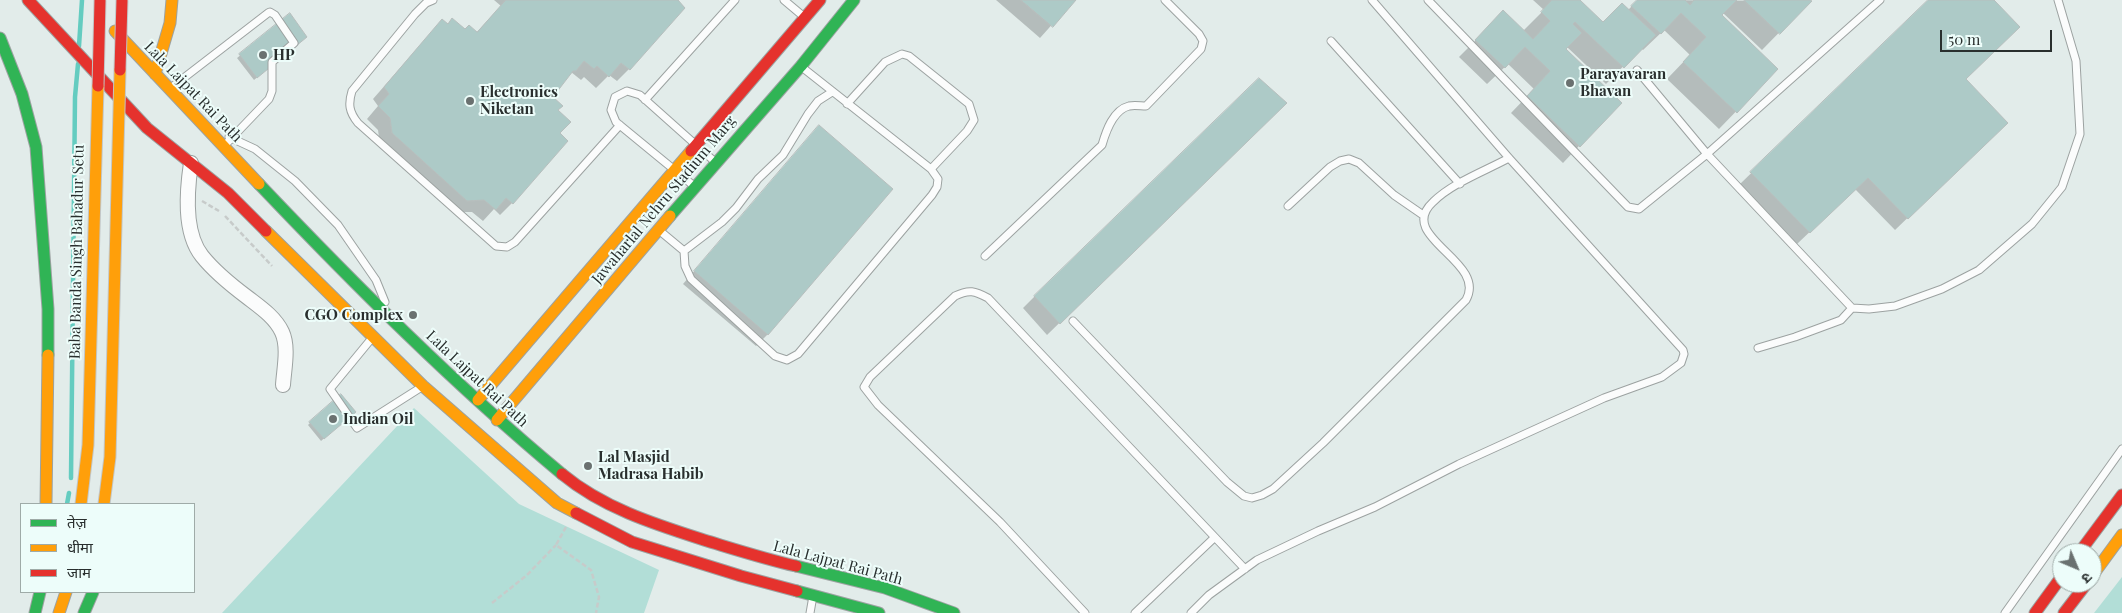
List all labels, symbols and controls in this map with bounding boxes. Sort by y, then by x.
scale bar [1942,20,2054,52]
text: 50 m [1948,29,1980,49]
street label: Lala Lajpat Rai Path [140,38,246,146]
place label: HP [273,46,295,64]
marker: HP [257,49,269,61]
place label: Parayavaran Bhavan [1580,65,1666,100]
marker: Parayavaran Bhavan [1564,77,1576,89]
place label: Electronics Niketan [480,83,558,118]
marker: Electronics Niketan [464,95,476,107]
street label: Jawaharlal Nehru Stadium Marg [588,112,740,288]
street label: Baba Banda Singh Bahadur Setu [66,145,88,359]
place label: CGO Complex [304,306,403,324]
marker: CGO Complex [407,309,419,321]
street label: Lala Lajpat Rai Path [422,327,532,431]
place label: Indian Oil [343,410,413,428]
marker: Indian Oil [327,413,339,425]
place label: Lal Masjid Madrasa Habib [598,448,704,483]
marker: Lal Masjid Madrasa Habib [582,460,594,472]
legend [20,503,195,593]
text: तेज़ [67,512,87,532]
text: धीमा [67,537,93,557]
street label: Lala Lajpat Rai Path [771,537,905,589]
north arrow [2052,543,2102,593]
text: जाम [67,562,91,582]
text: उ [2078,569,2097,588]

